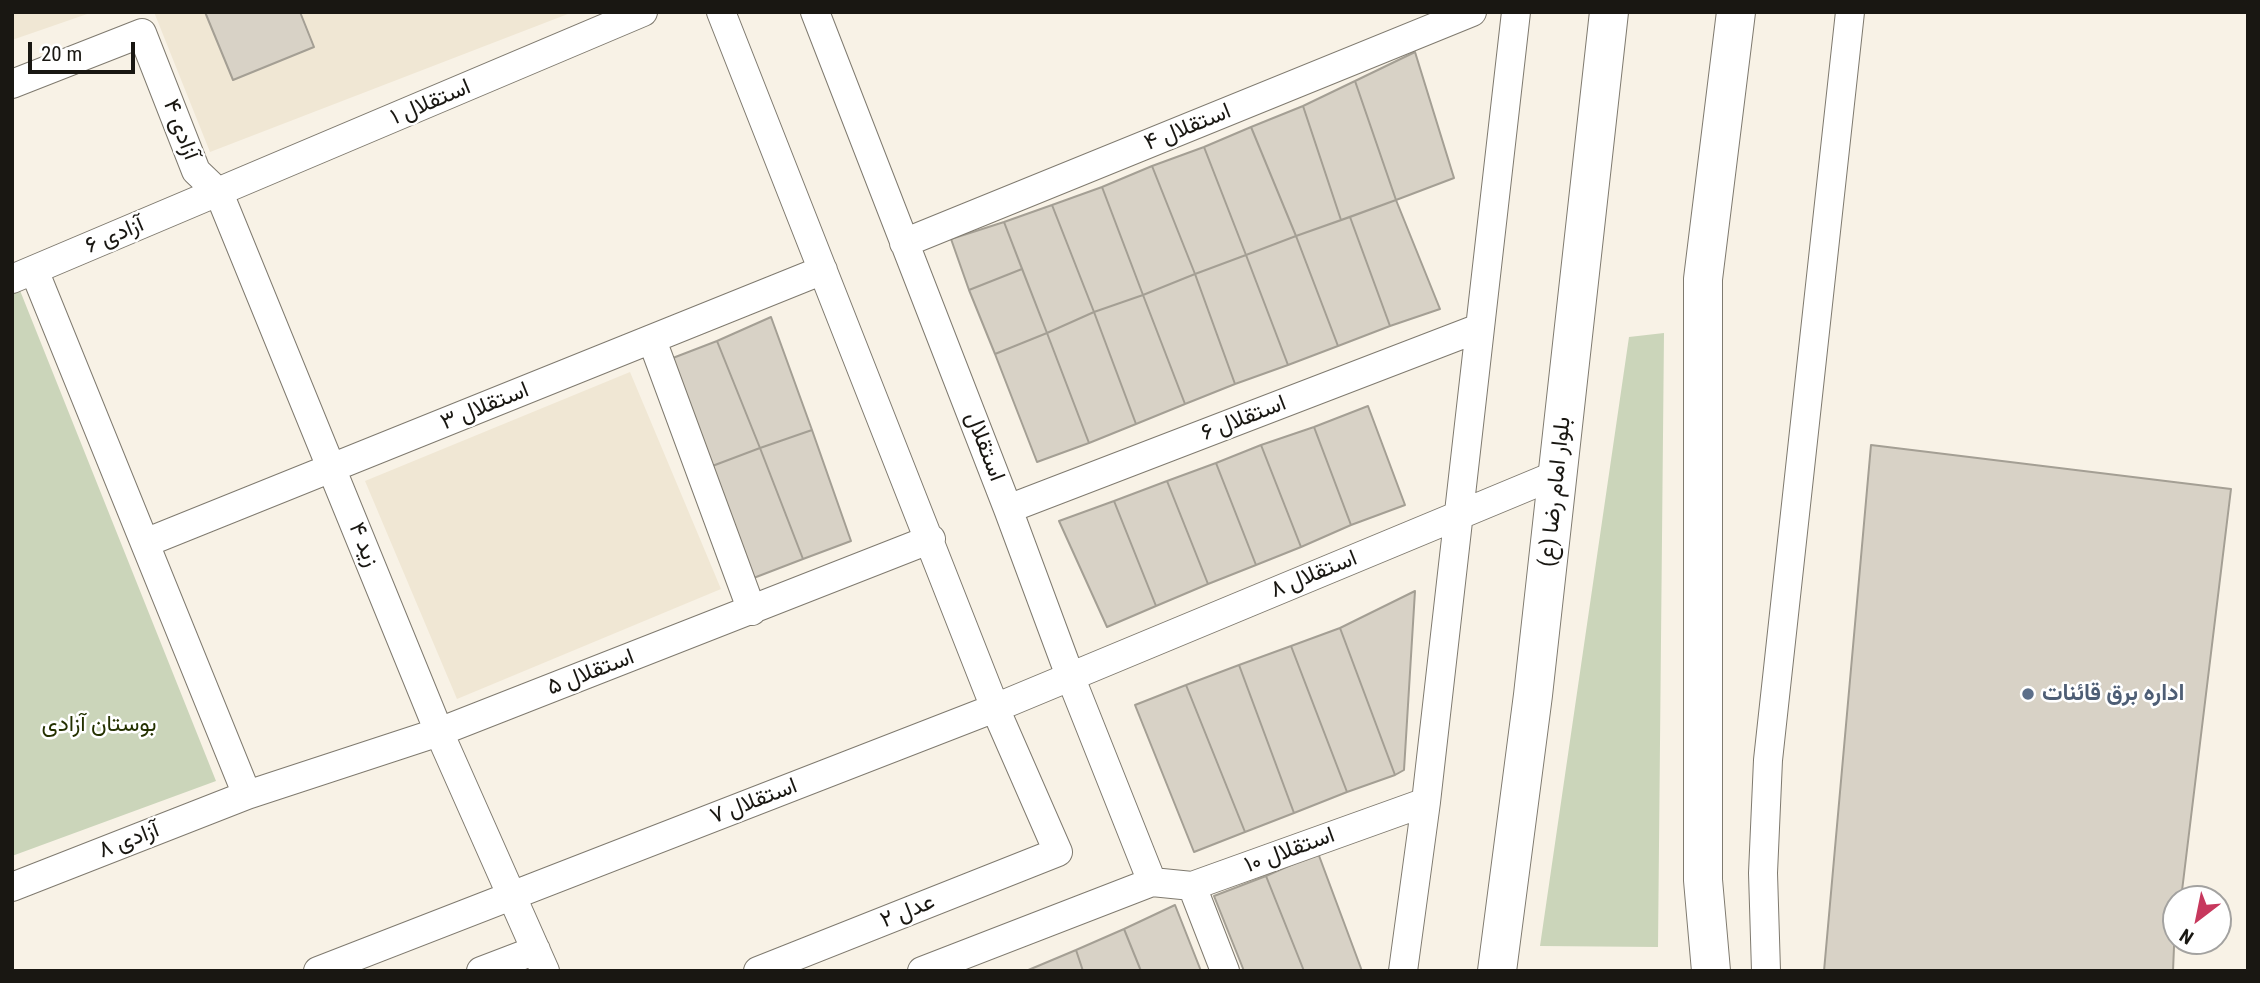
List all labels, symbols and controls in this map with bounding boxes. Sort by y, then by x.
scale bar [32,28,138,72]
text: 20 m [41,42,82,66]
street label: استقلال ۱ [387,74,475,132]
street label: آزادی ۴ [156,96,204,164]
street label: استقلال ۴ [1141,98,1235,158]
street label: آزادی ۶ [82,211,148,261]
street label: استقلال ۳ [437,377,533,437]
street label: استقلال ۶ [1198,390,1290,448]
street label: استقلال [958,408,1010,486]
street label: بلوار امام رضا (ع) [1534,416,1578,568]
street label: زید ۴ [342,519,384,571]
street label: استقلال ۸ [1267,545,1361,605]
street label: استقلال ۵ [544,644,638,702]
place label: اداره برق قائنات [2042,680,2185,708]
marker: اداره برق قائنات [2020,686,2036,702]
park label: بوستان آزادی [41,711,157,739]
street label: استقلال ۷ [707,773,801,831]
street label: آزادی ۸ [95,817,163,865]
street label: استقلال ۱۰ [1241,822,1339,880]
north arrow [2162,885,2232,955]
street label: عدل ۲ [877,889,939,935]
text: N [2176,924,2198,949]

